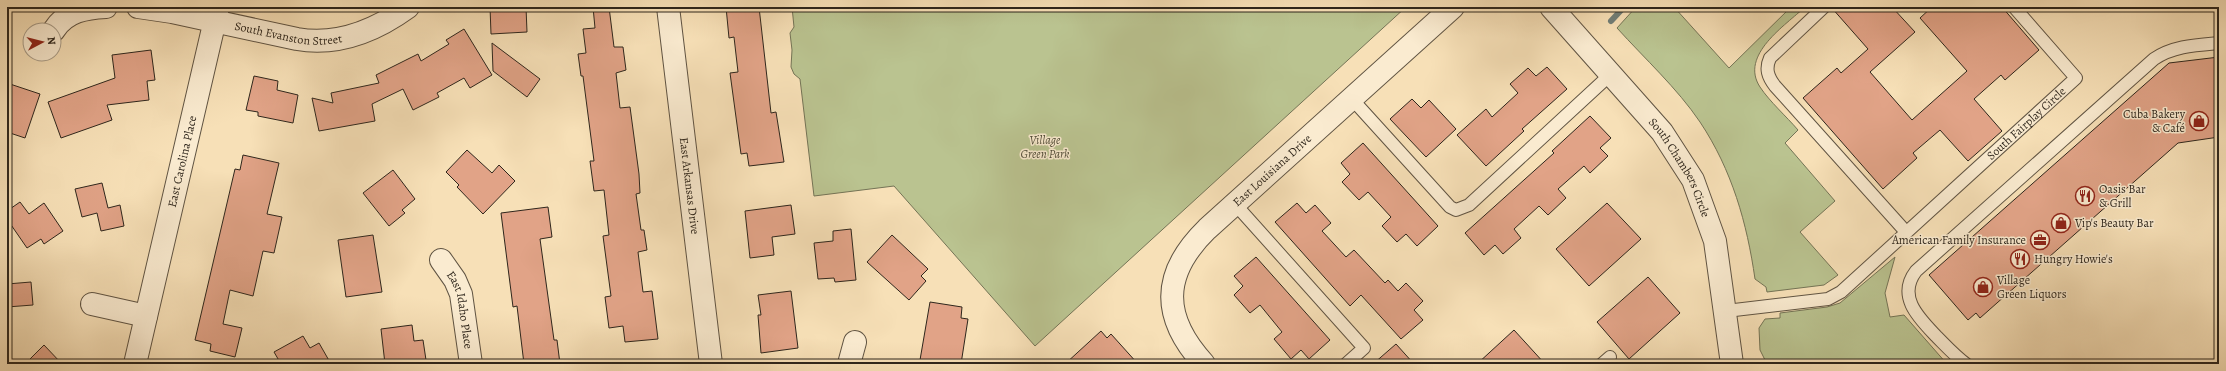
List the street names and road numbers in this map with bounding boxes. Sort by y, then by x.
street label: South Evanston Street [233,18,343,49]
street label: South Fairplay Circle [1983,83,2069,163]
street label: East Carolina Place [164,114,200,209]
street label: South Chambers Circle [1645,114,1714,219]
street label: East Louisiana Drive [1229,131,1315,210]
street label: East Arkansas Drive [676,136,703,235]
street label: East Idaho Place [443,268,477,350]

